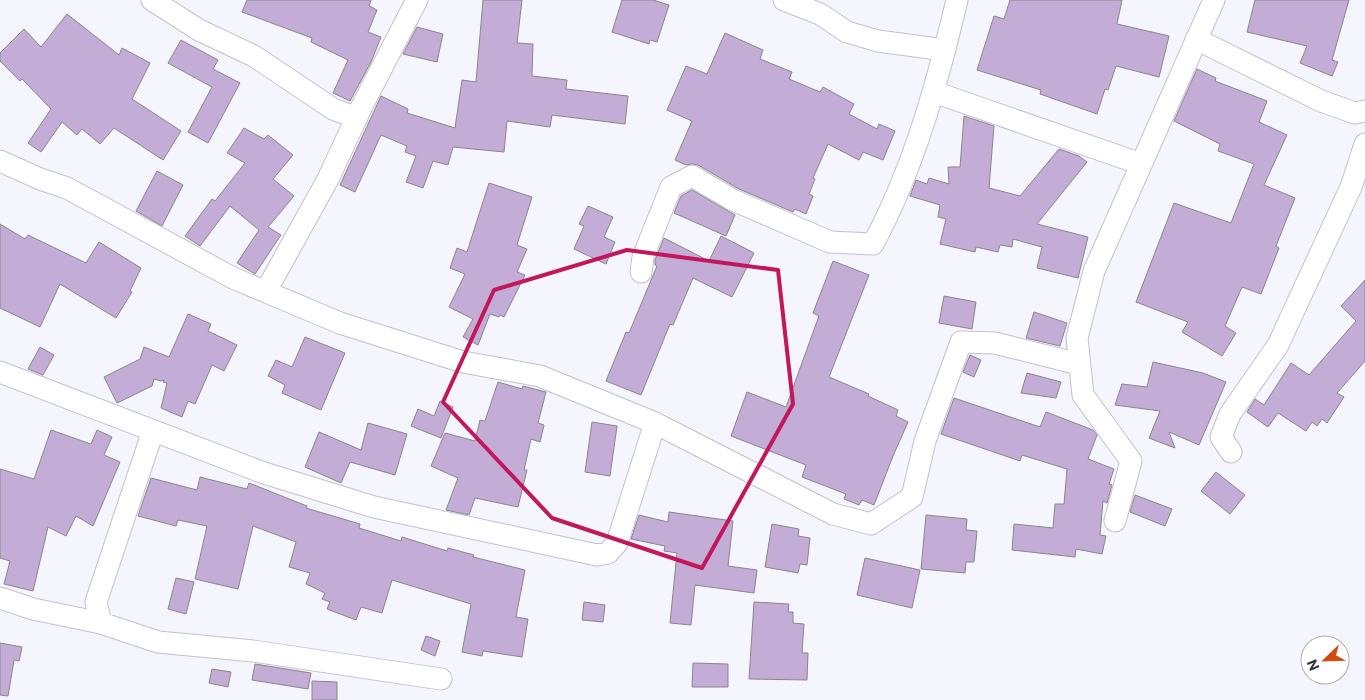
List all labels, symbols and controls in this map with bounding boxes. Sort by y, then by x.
north arrow [1300,635,1350,685]
text: N [1303,657,1322,673]

